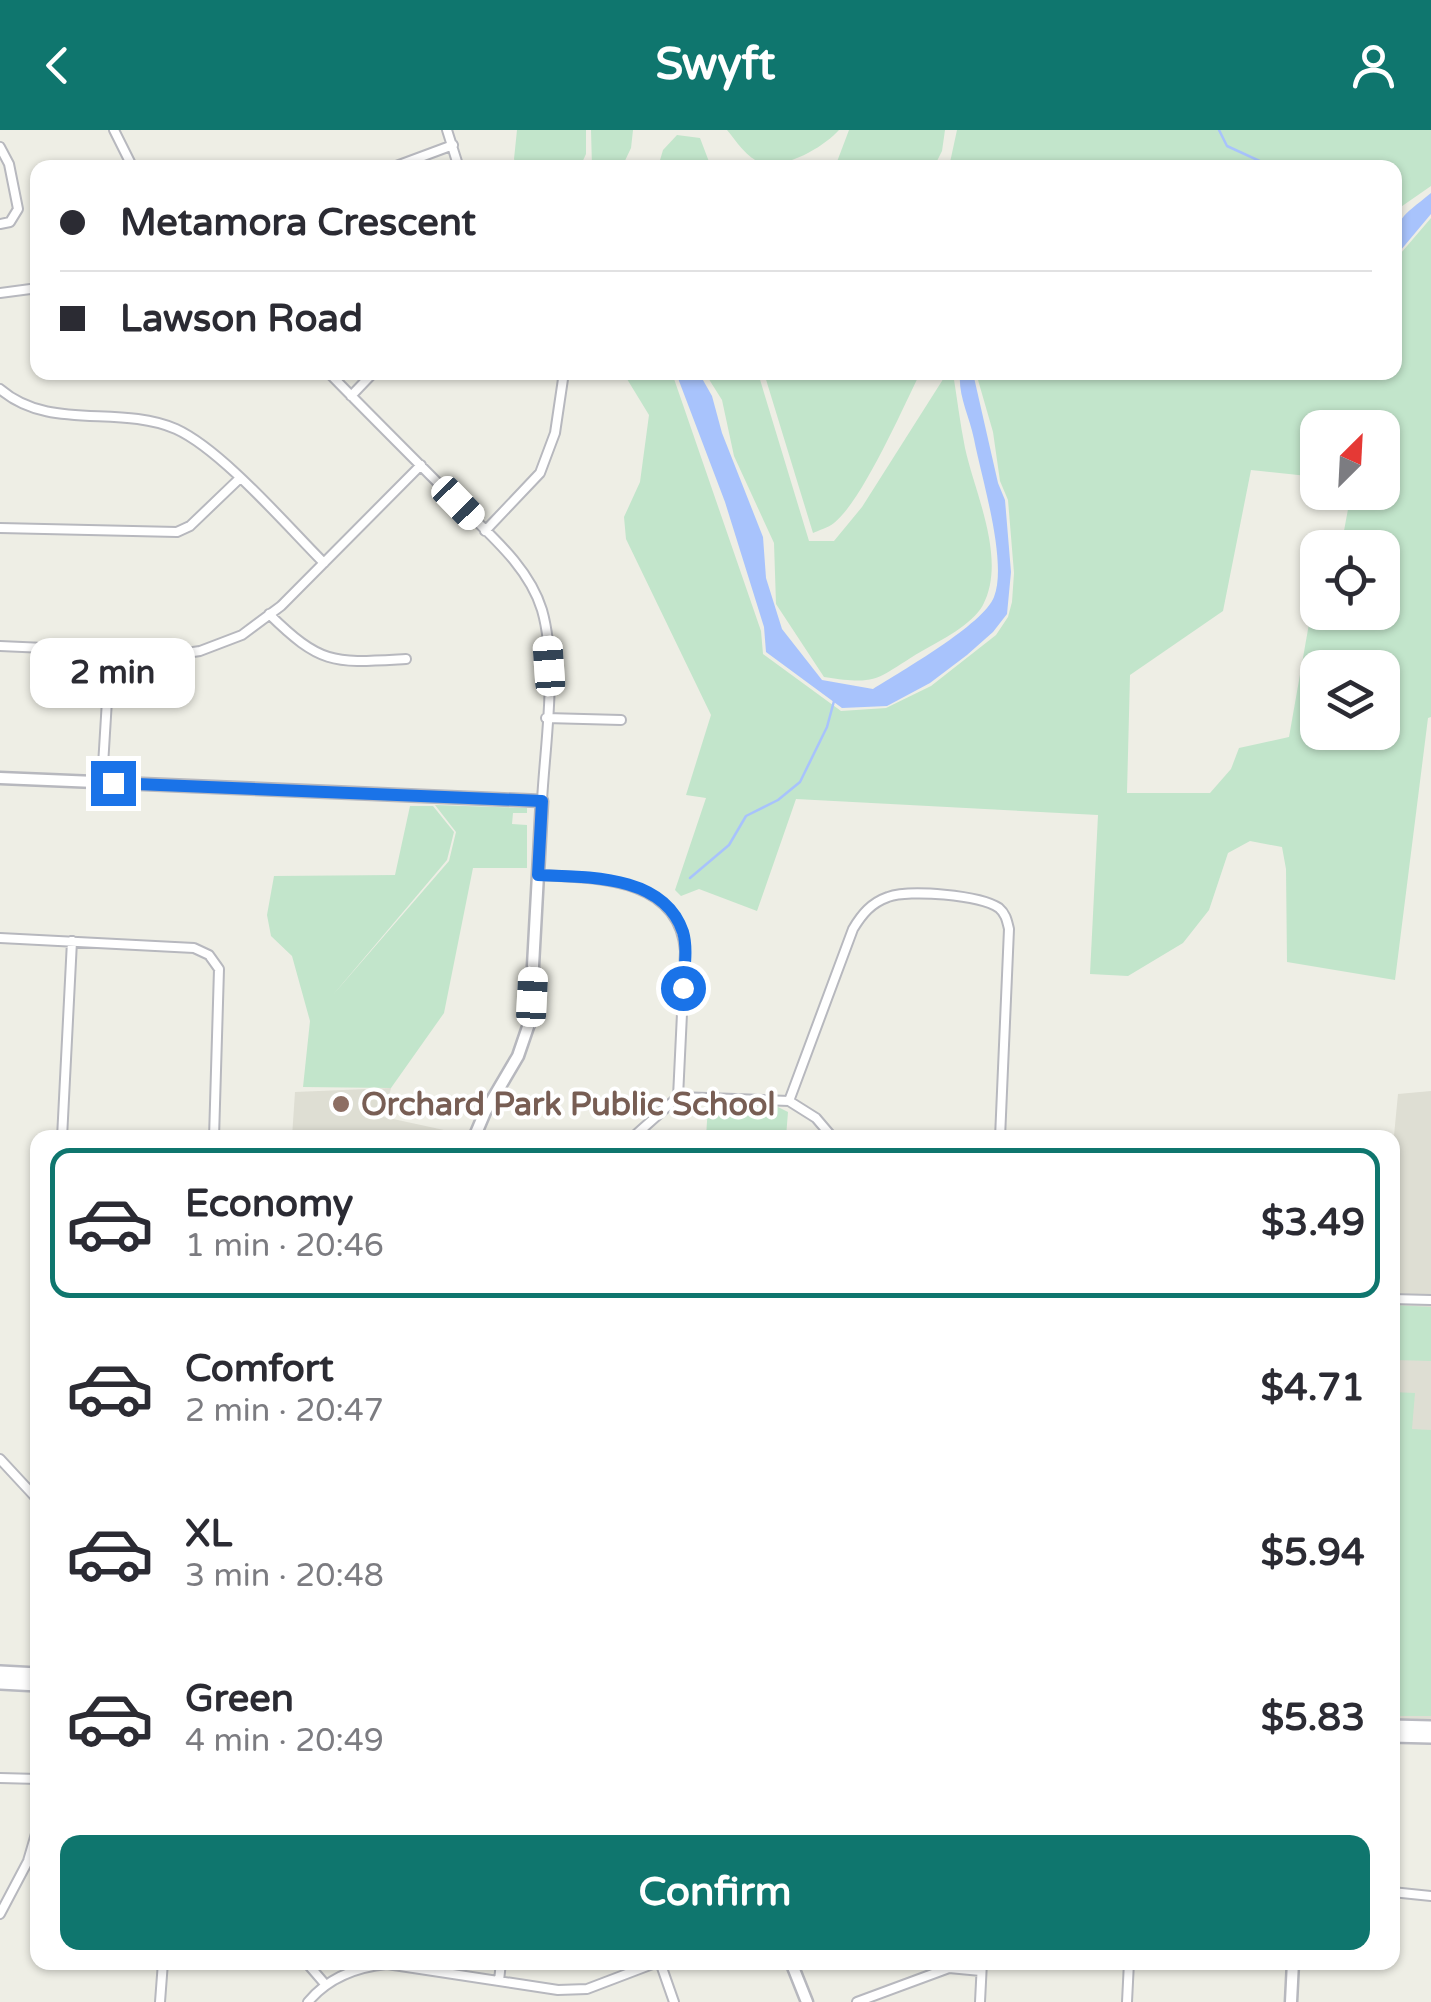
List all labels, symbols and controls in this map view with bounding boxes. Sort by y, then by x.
icon: back [30,38,85,93]
text: Swyft [655,38,776,92]
icon: person [1346,38,1401,93]
text: Metamora Crescent [120,200,476,246]
text: Lawson Road [120,296,363,342]
north arrow [1300,410,1400,510]
map controls [1300,410,1400,750]
car [426,471,490,535]
button: locate [1300,530,1400,630]
car [532,635,566,697]
callout: 2 min [31,638,196,708]
button: layers [1300,650,1400,750]
text: 2 min [70,654,155,692]
route end [91,761,136,806]
car [515,966,549,1028]
route start [661,966,706,1011]
place label: Orchard Park Public School [361,1086,775,1124]
marker: Orchard Park Public School [330,1093,352,1115]
icon: car [65,1178,155,1268]
text: Economy [185,1181,353,1227]
text: $3.49 [1261,1200,1365,1246]
text: 1 min · 20:46 [185,1227,384,1265]
icon: car [65,1343,155,1433]
text: Comfort [185,1346,334,1392]
text: $4.71 [1260,1365,1365,1411]
text: 2 min · 20:47 [185,1392,384,1430]
icon: car [65,1508,155,1598]
text: XL [185,1511,232,1557]
text: $5.94 [1260,1530,1365,1576]
text: 3 min · 20:48 [185,1557,384,1595]
icon: car [65,1673,155,1763]
text: Green [185,1676,294,1722]
text: $5.83 [1261,1695,1365,1741]
text: 4 min · 20:49 [185,1722,384,1760]
button: Confirm [60,1835,1370,1950]

